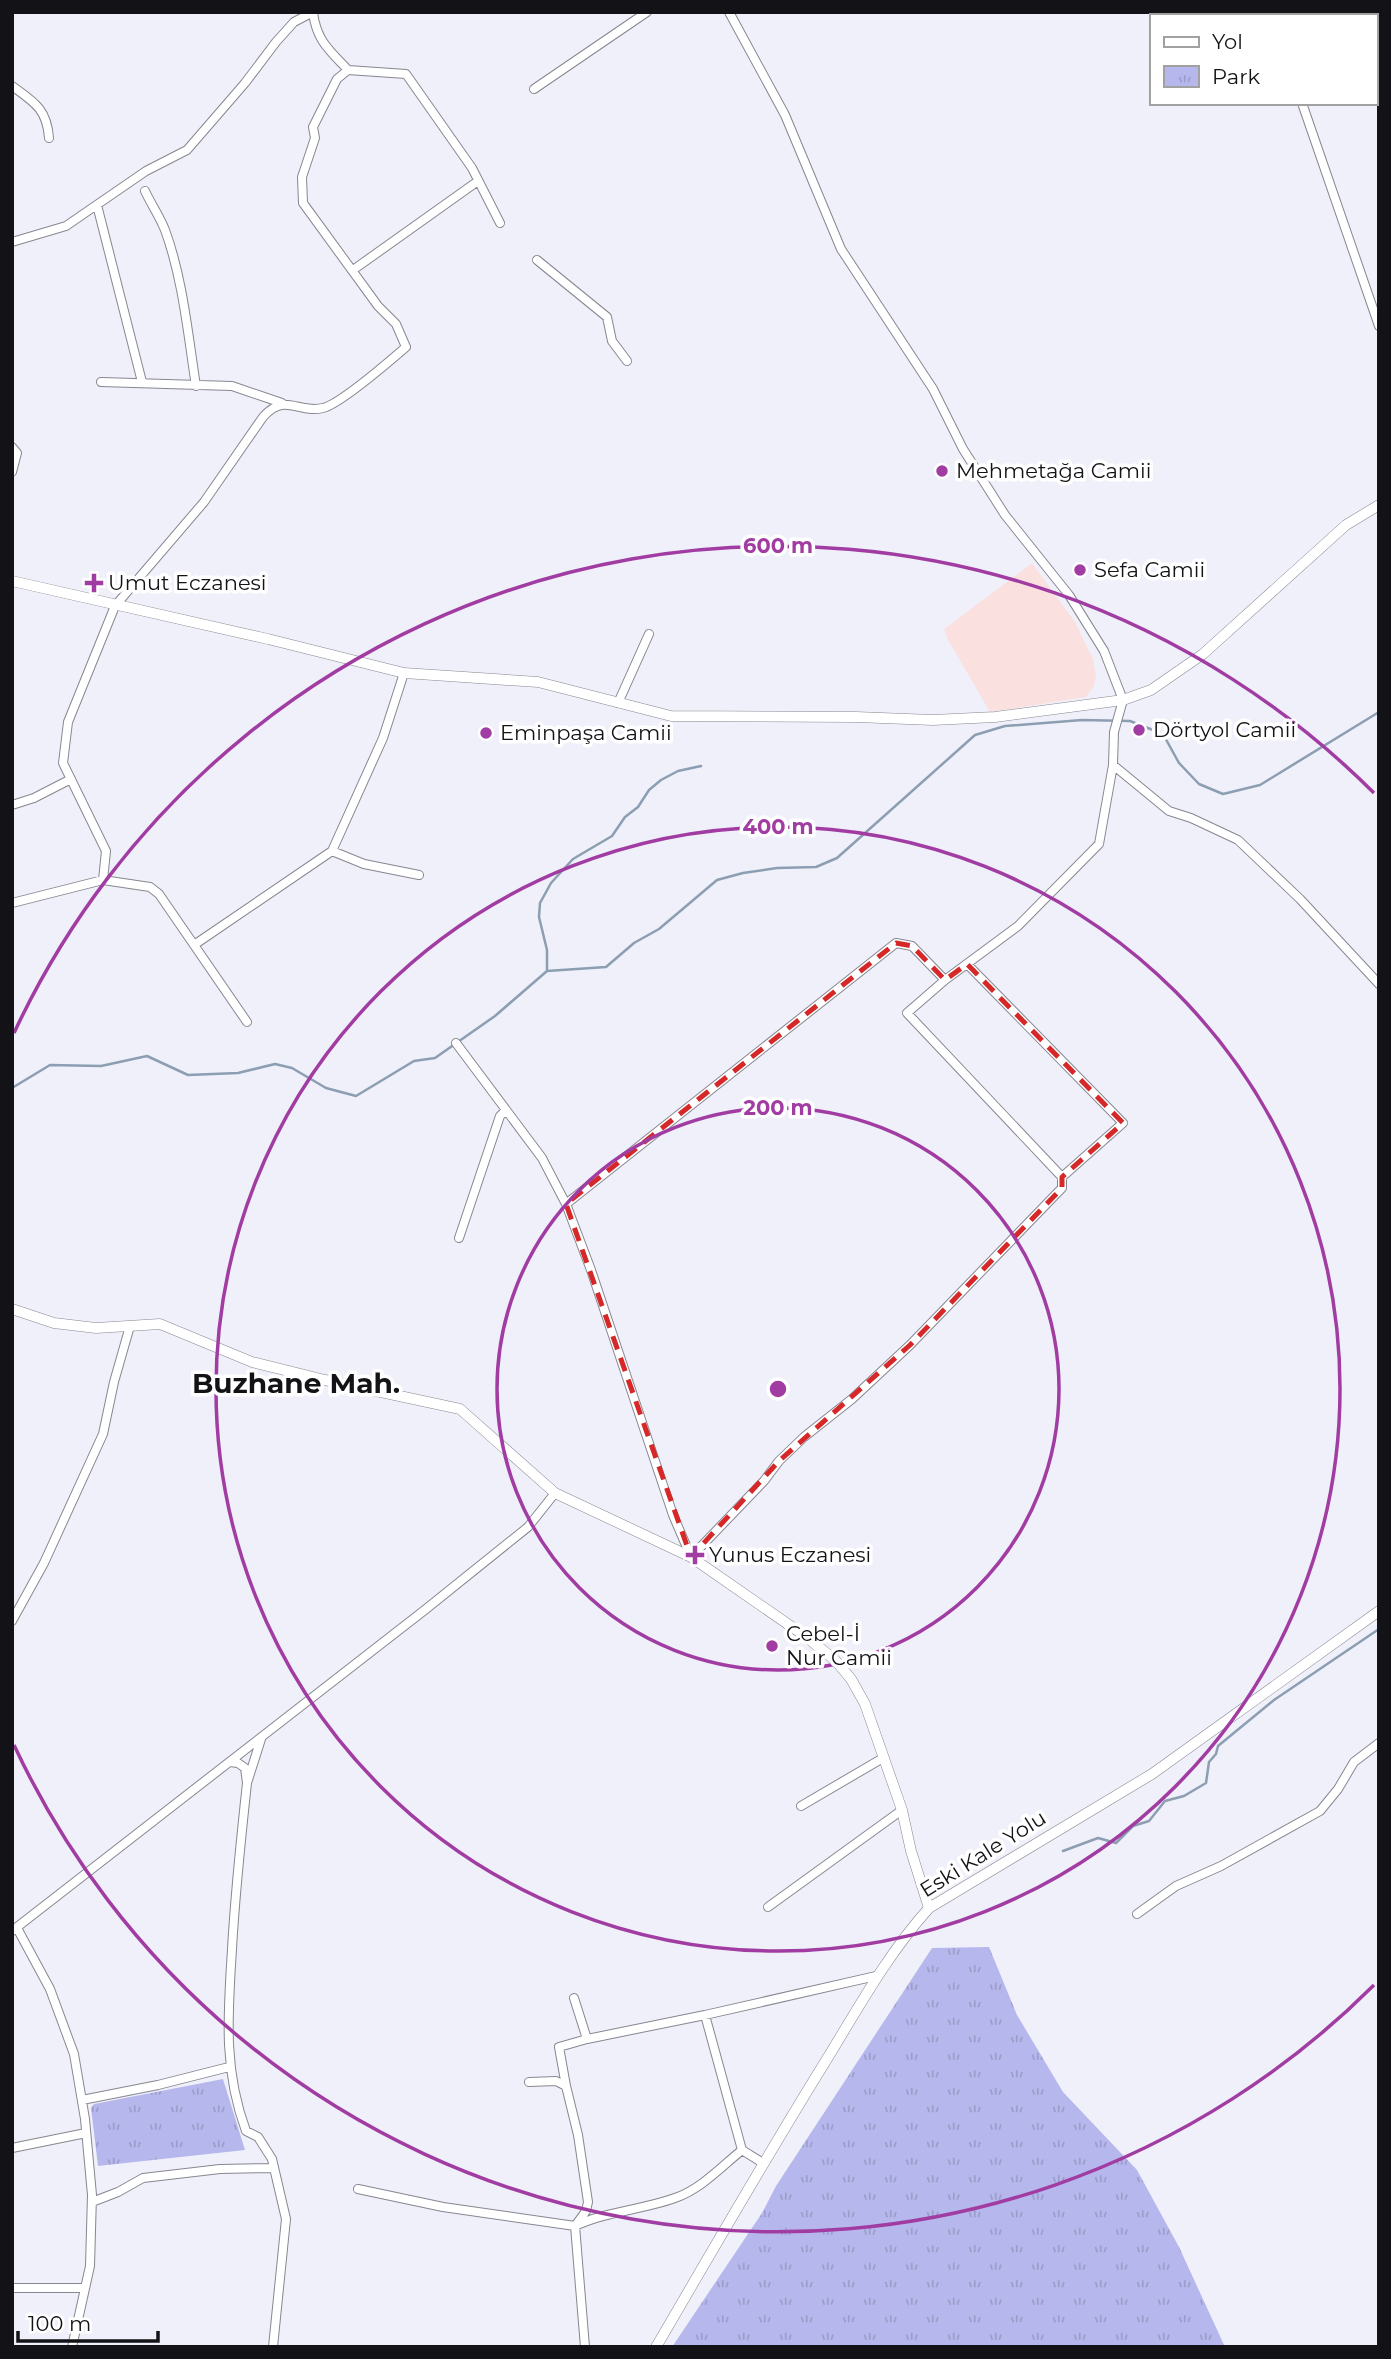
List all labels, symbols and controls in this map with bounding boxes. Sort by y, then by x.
legend [1150,14,1377,105]
text: Yol [1212,29,1243,54]
text: Park [1212,64,1260,89]
place label: Mehmetağa Camii [956,458,1151,483]
marker: Mehmetağa Camii [934,463,950,479]
text: 600 m [743,533,813,558]
place label: Sefa Camii [1094,557,1205,582]
marker: Sefa Camii [1072,562,1088,578]
place label: Umut Eczanesi [108,570,267,595]
marker: Umut Eczanesi [86,575,102,591]
place label: Dörtyol Camii [1153,717,1296,742]
place label: Eminpaşa Camii [500,720,672,745]
marker: Dörtyol Camii [1131,722,1147,738]
marker: Eminpaşa Camii [478,725,494,741]
text: 400 m [743,814,813,839]
text: 200 m [744,1095,812,1120]
district label: Buzhane Mah. [192,1366,400,1400]
centre of rings [766,1377,790,1401]
place label: Yunus Eczanesi [709,1542,871,1567]
marker: Yunus Eczanesi [687,1547,703,1563]
place label: Cebel-İ Nur Camii [786,1621,892,1670]
marker: Cebel-İ Nur Camii [764,1638,780,1654]
street label: Eski Kale Yolu [915,1805,1050,1902]
scale bar [18,2300,158,2344]
text: 100 m [28,2311,91,2336]

